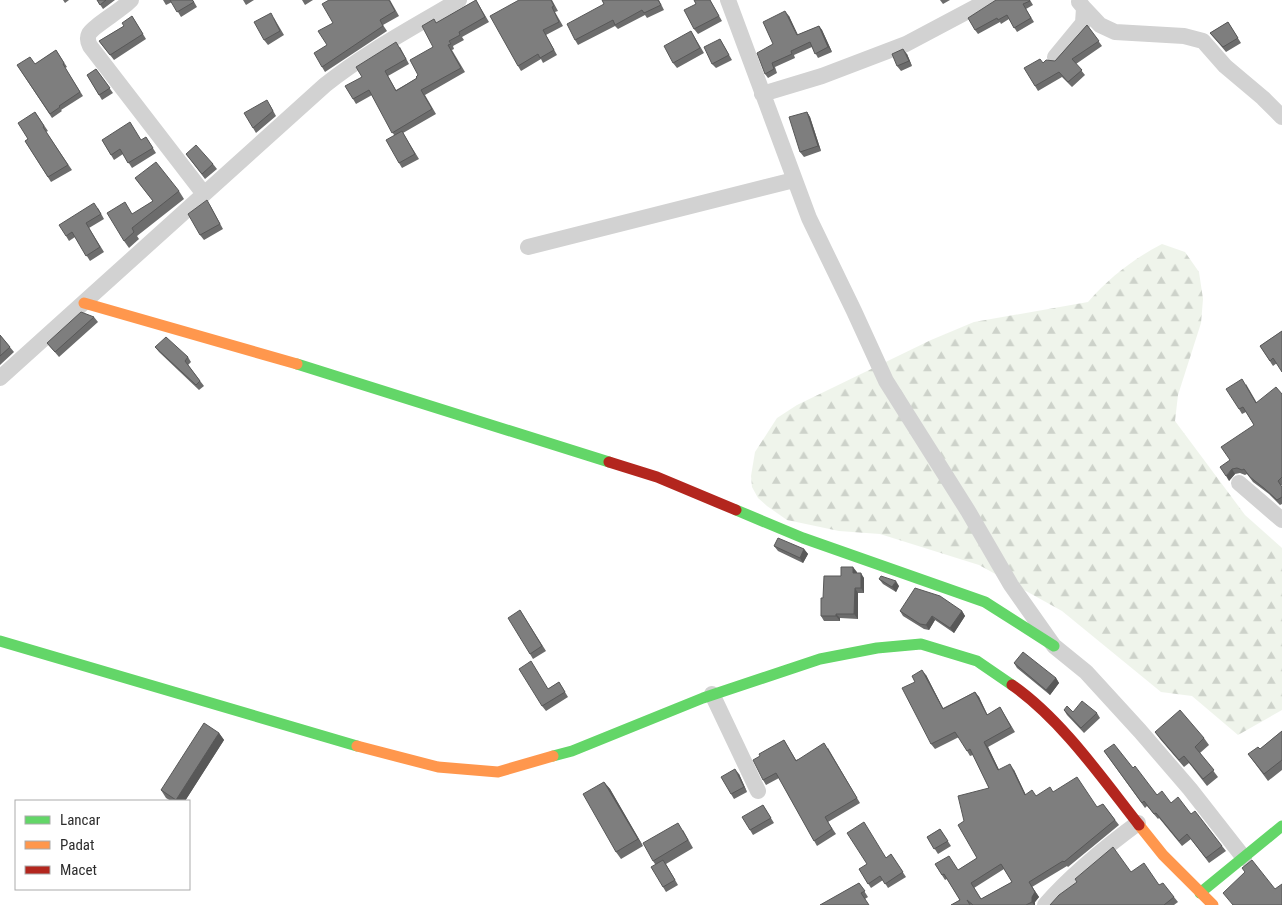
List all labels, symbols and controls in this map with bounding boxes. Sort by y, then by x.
legend [15,800,190,890]
text: Lancar [60,811,101,829]
text: Padat [60,836,94,854]
text: Macet [60,861,97,879]

